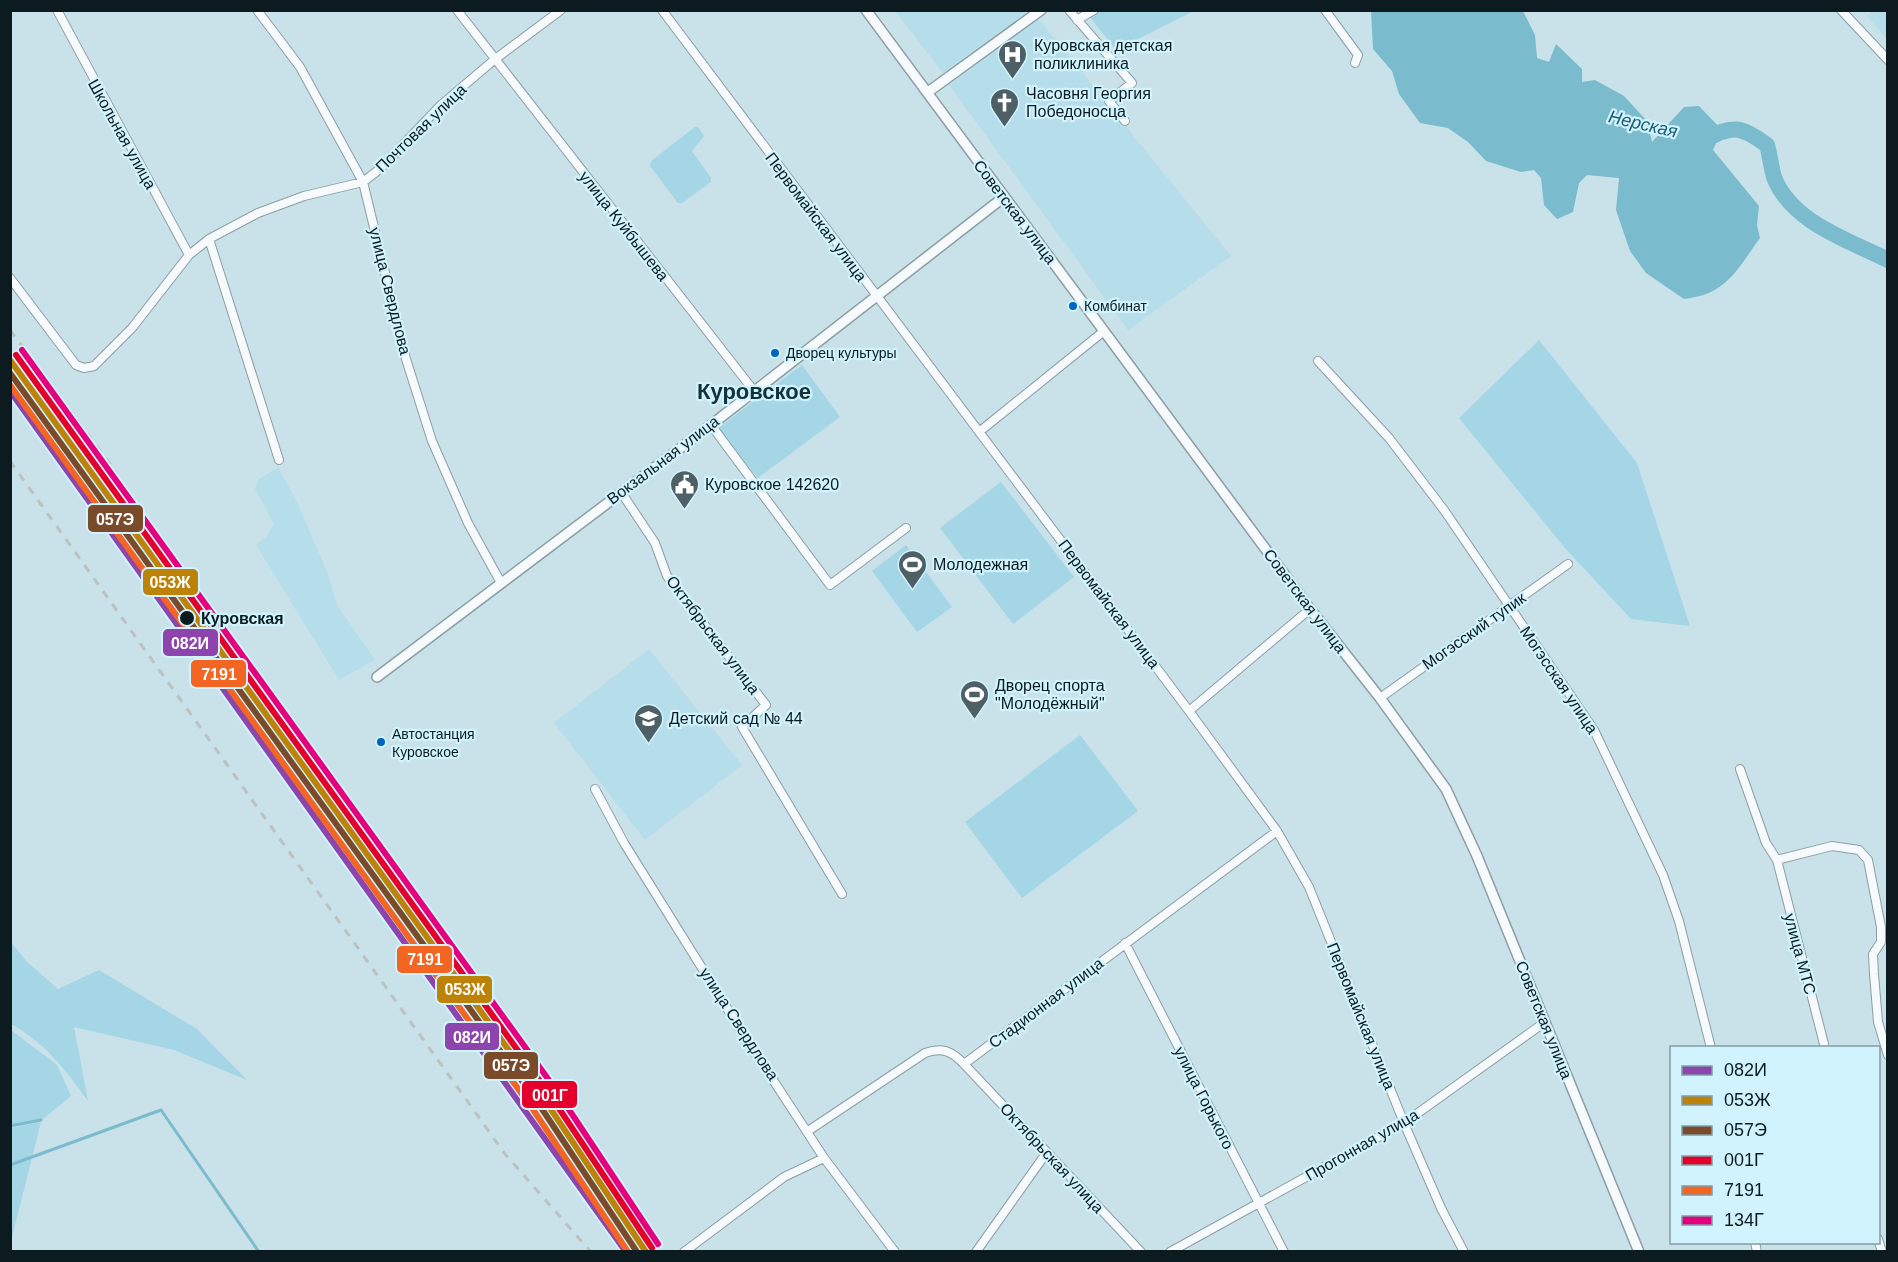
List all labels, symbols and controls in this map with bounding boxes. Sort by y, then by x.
place label: Куровская детская поликлиника [1034,37,1172,72]
hospital icon: Куровская детская поликлиника [997,38,1029,80]
street label: Школьная улица [85,76,159,192]
street label: Почтовая улица [372,81,470,175]
place label: Часовня Георгия Победоносца [1026,85,1151,120]
church icon: Часовня Георгия Победоносца [989,86,1021,128]
water label: Нерская [1607,106,1680,142]
street label: Первомайская улица [762,149,870,285]
street label: Советская улица [970,157,1060,267]
street label: улица Куйбышева [576,168,672,284]
street label: улица Свердлова [366,226,414,357]
place label: Комбинат [1084,298,1147,314]
marker: Комбинат [1067,300,1079,312]
place label: Дворец культуры [786,345,897,361]
marker: Дворец культуры [769,347,781,359]
district label: Куровское [697,379,811,404]
street label: Вокзальная улица [604,412,722,508]
public building icon: Куровское 142620 [668,468,700,510]
place label: Куровское 142620 [705,476,839,493]
line badge: 057Э [87,504,144,533]
text: 057Э [96,511,134,528]
street label: Первомайская улица [1055,536,1163,672]
street label: Советская улица [1260,546,1350,656]
sports icon: Молодежная [896,548,928,590]
place label: Молодежная [933,556,1028,573]
line badge: 053Ж [142,568,199,596]
street label: Октябрьская улица [663,573,763,697]
text: 053Ж [149,574,191,591]
street label: Могэсский тупик [1419,589,1530,673]
marker: Куровская [178,609,196,627]
place label: Куровская [201,610,284,627]
street label: Могэсская улица [1517,623,1601,737]
line badge: 082И [162,628,219,657]
text: 082И [171,635,209,652]
line badge: 7191 [190,659,247,688]
text: 7191 [201,666,237,683]
place label: Дворец спорта "Молодёжный" [995,677,1105,712]
sports icon: Дворец спорта "Молодёжный" [958,678,990,720]
school or university icon: Детский сад № 44 [632,702,664,744]
place label: Детский сад № 44 [669,710,803,727]
place label: Автостанция Куровское [392,726,475,760]
marker: Автостанция Куровское [375,736,387,748]
street label: улица МТС [1781,912,1819,996]
street label: Первомайская улица [1324,940,1398,1092]
line badge: 7191 [396,945,453,974]
text: 7191 [407,951,443,968]
street label: Стадионная улица [986,954,1106,1051]
street label: Советская улица [1513,959,1575,1082]
street label: улица Свердлова [696,965,782,1084]
line badge: 053Ж [436,975,493,1004]
text: 053Ж [444,981,486,998]
line badge: 082И [444,1022,500,1051]
text: 082И [453,1029,491,1046]
street label: улица Горького [1171,1044,1237,1152]
legend [1670,1046,1880,1244]
line badge: 057Э [483,1051,539,1080]
text: 057Э [492,1057,530,1074]
text: 082И [1724,1060,1767,1080]
line badge: 001Г [521,1080,578,1109]
text: 001Г [532,1087,568,1104]
text: 053Ж [1724,1090,1771,1110]
street label: Октябрьская улица [997,1100,1107,1216]
street label: Прогонная улица [1303,1106,1421,1184]
text: 057Э [1724,1120,1767,1140]
text: 001Г [1724,1150,1764,1170]
text: 7191 [1724,1180,1764,1200]
text: 134Г [1724,1210,1764,1230]

